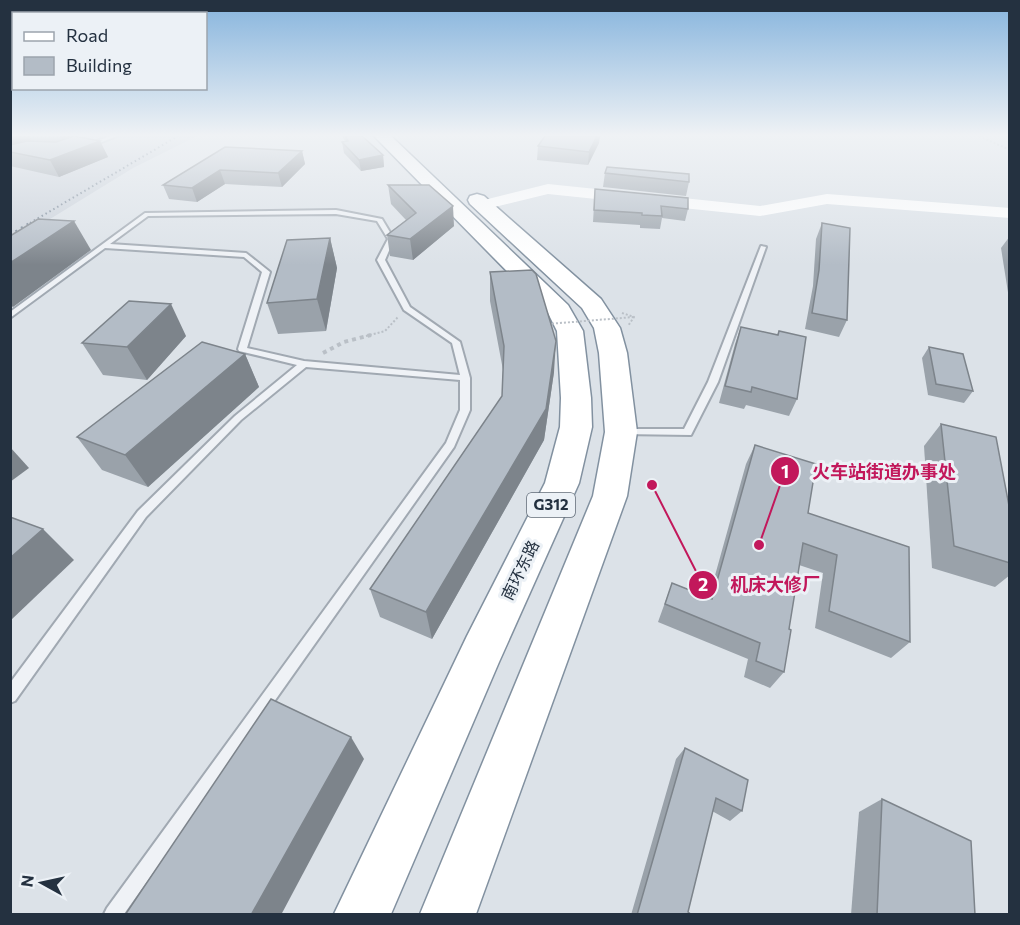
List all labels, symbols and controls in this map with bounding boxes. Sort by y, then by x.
legend [12,12,207,90]
text: Road [66,24,108,46]
text: Building [66,54,132,76]
callout: 火车站街道办事处 [770,453,968,489]
text: 1 [781,460,789,482]
text: 火车站街道办事处 [812,460,956,482]
road number: G312 [527,493,575,517]
street label: 南环东路 [497,537,542,603]
callout: 机床大修厂 [688,567,832,603]
text: 2 [698,573,708,595]
text: 机床大修厂 [730,573,820,595]
north arrow [12,853,72,913]
text: N [16,874,37,888]

